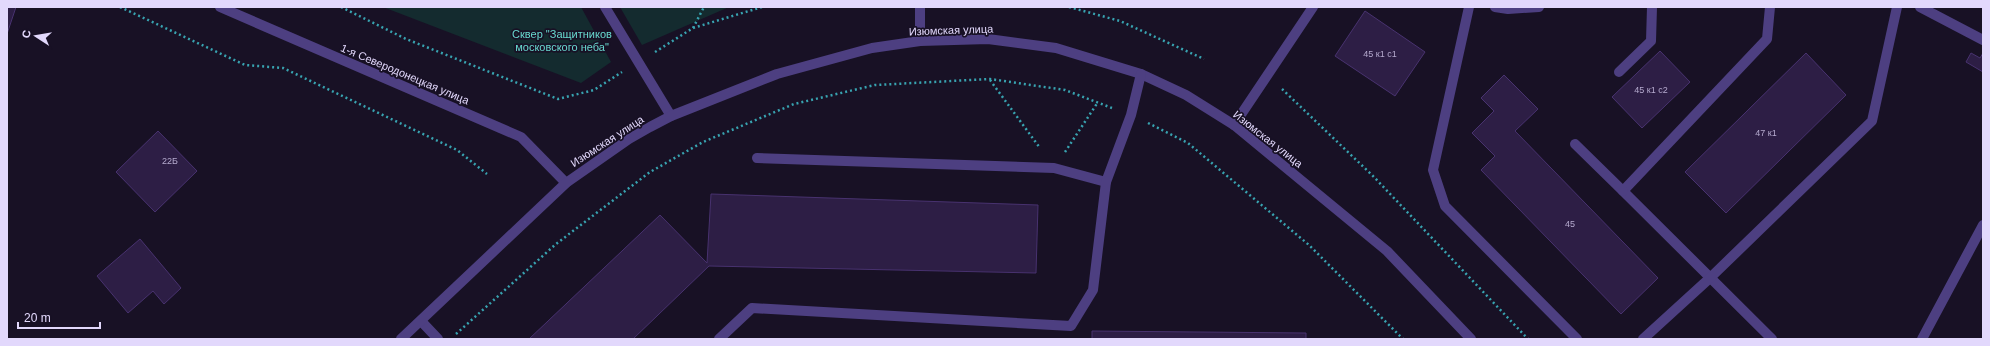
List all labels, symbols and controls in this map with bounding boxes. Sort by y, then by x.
north arrow [16,16,56,56]
street label: Изюмская улица [909,22,994,37]
park label: Сквер "Защитников московского неба" [512,28,612,53]
text: С [20,29,33,39]
street label: 1-я Северодонецкая улица [339,41,472,107]
house number: 45 к1 с1 [1363,49,1397,59]
house number: 45 к1 с2 [1634,85,1668,95]
street label: Изюмская улица [1231,108,1306,170]
street label: Изюмская улица [568,112,646,169]
house number: 47 к1 [1755,128,1777,138]
house number: 22Б [162,156,178,166]
house number: 45 [1565,219,1575,229]
scale bar [18,304,100,330]
text: 20 m [24,311,51,325]

